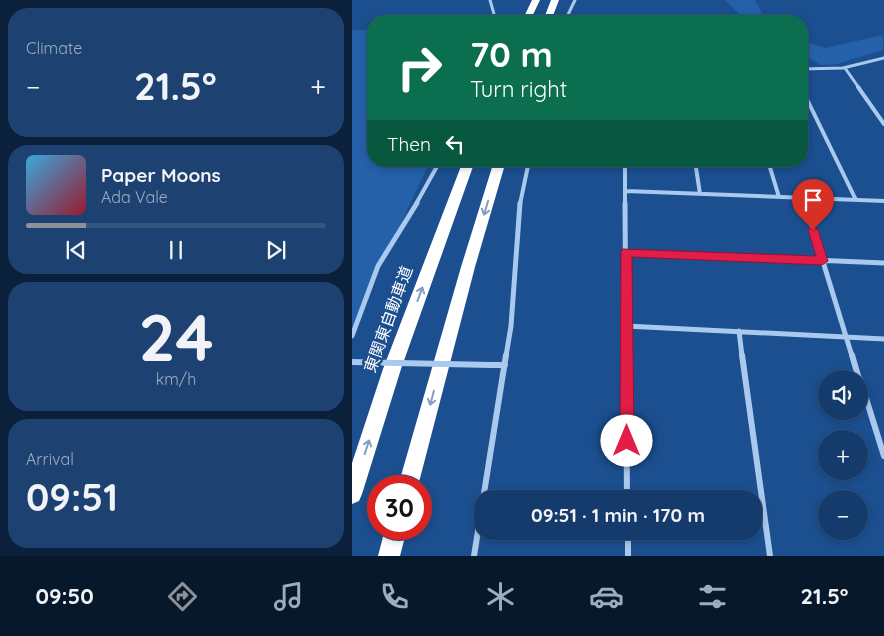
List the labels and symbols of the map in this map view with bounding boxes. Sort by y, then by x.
pin [792,179,834,230]
one-way arrow [481,200,491,216]
street label: 東関東自動車道 [359,263,417,375]
one-way arrow [416,286,425,302]
one-way arrow [427,389,436,405]
position arrow [600,414,652,466]
one-way arrow [363,440,372,456]
speed limit sign: 30 [367,475,432,540]

